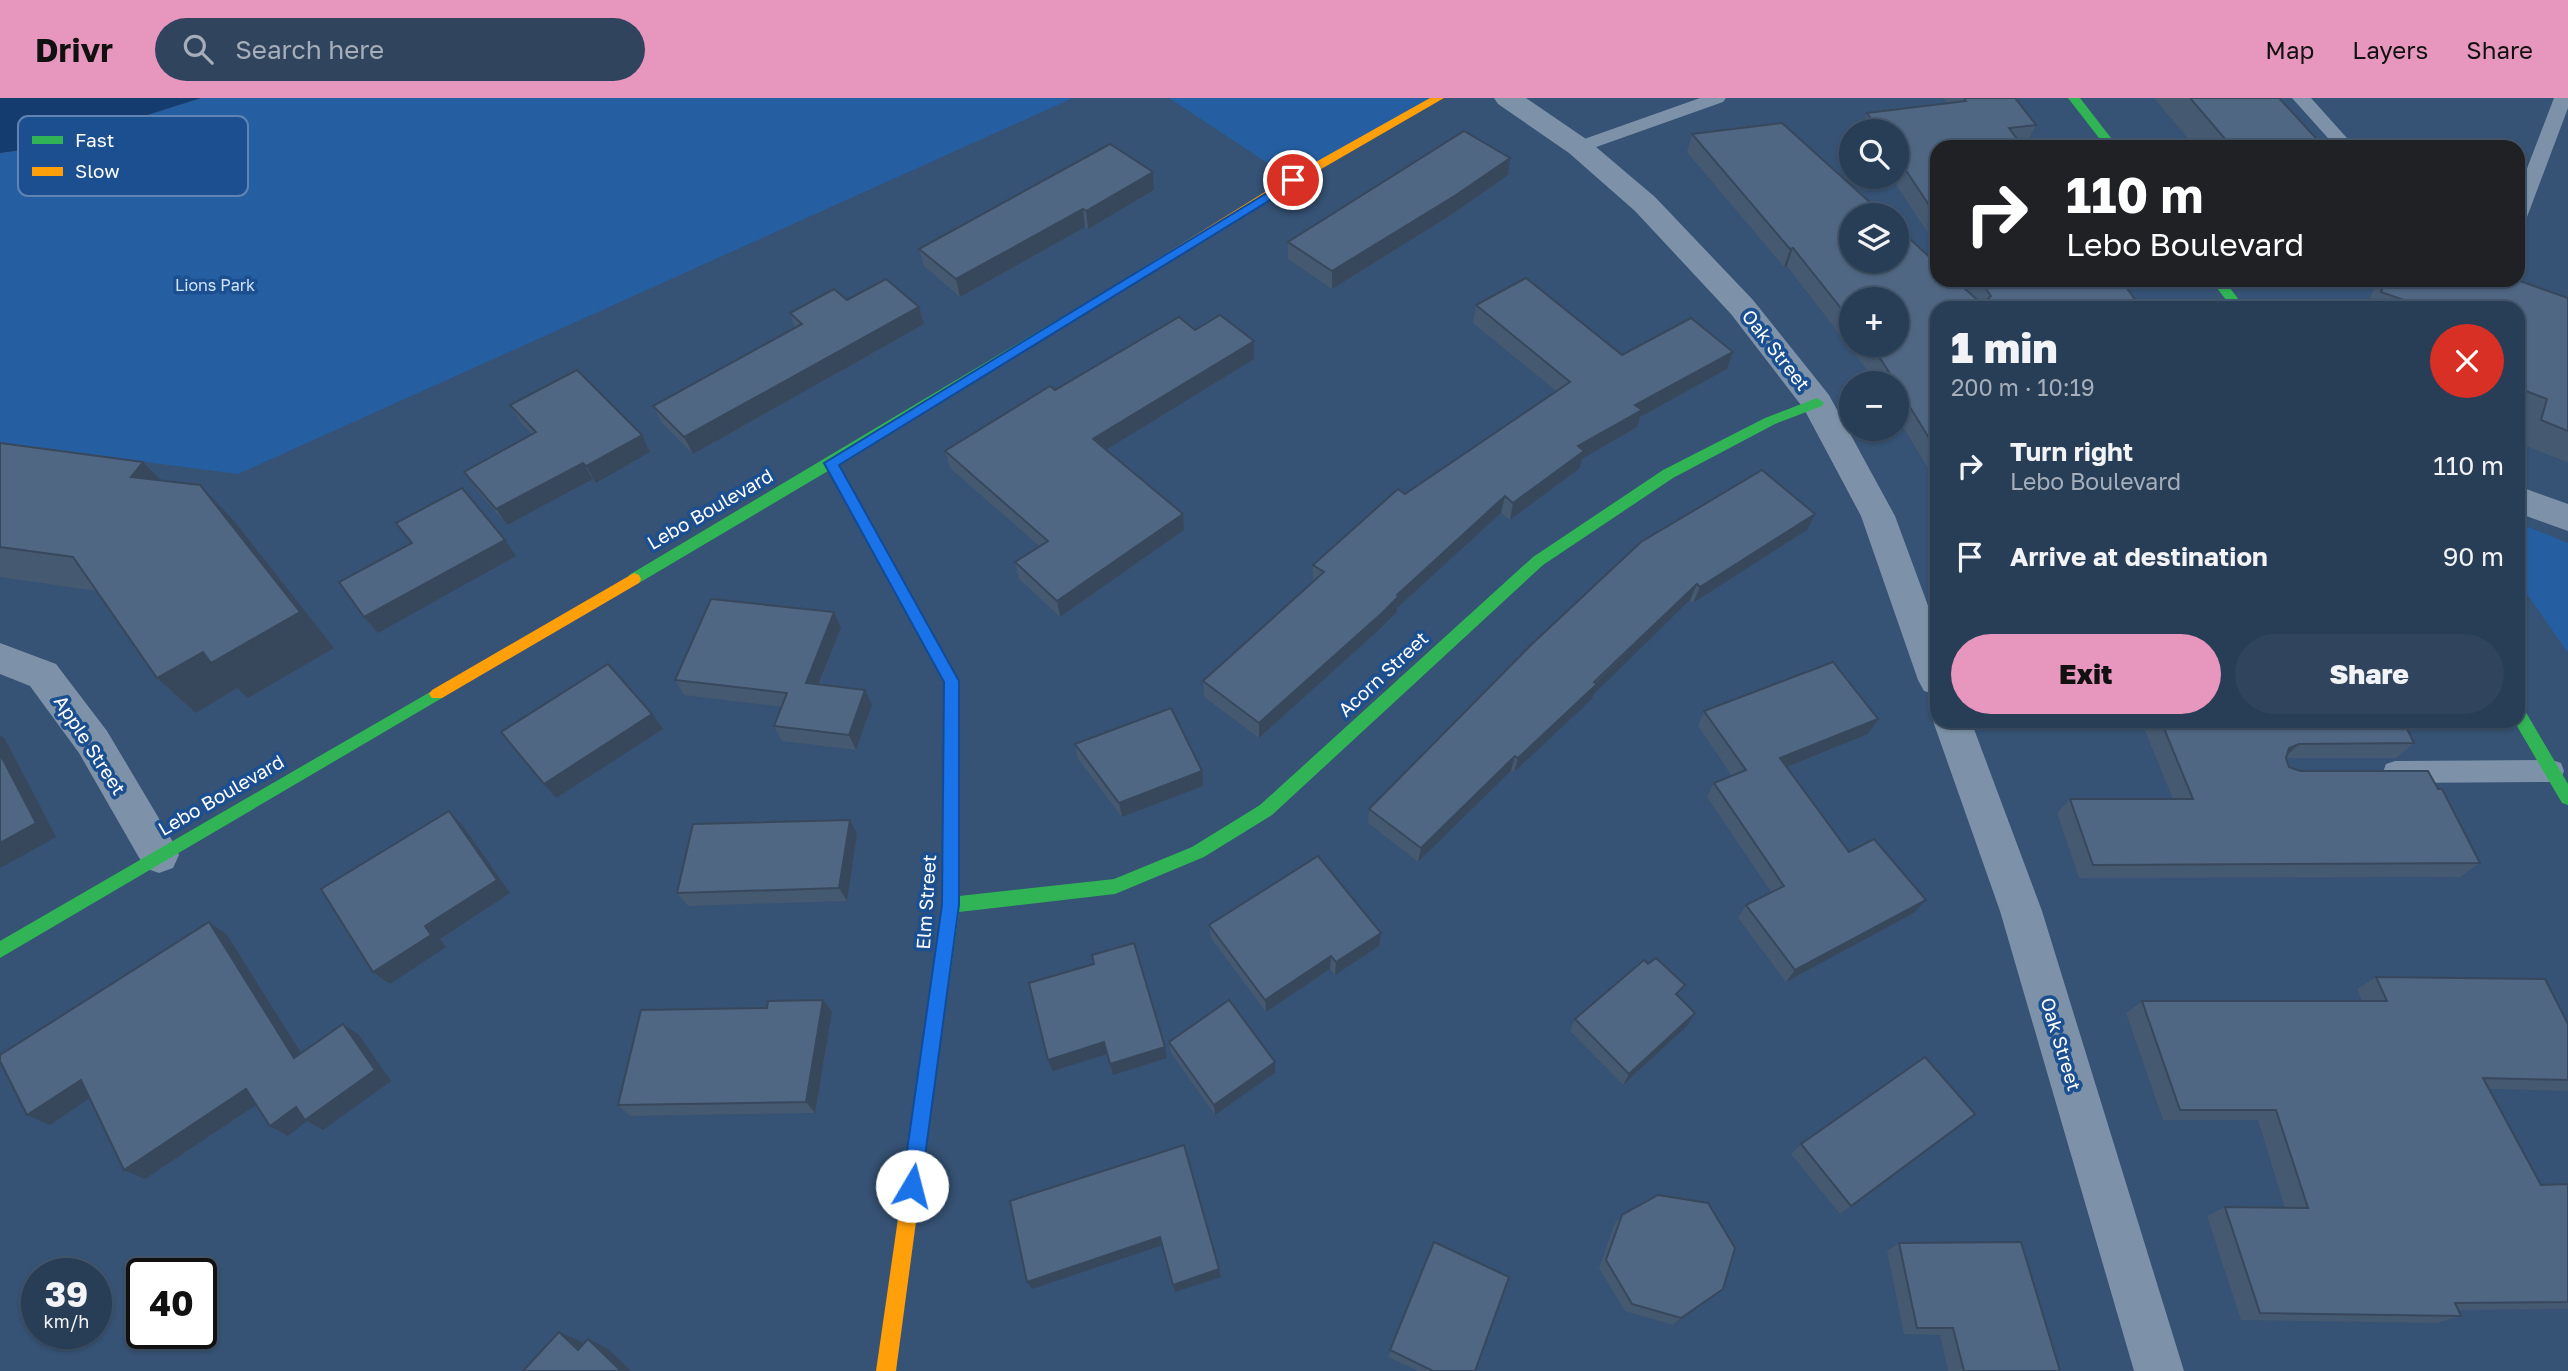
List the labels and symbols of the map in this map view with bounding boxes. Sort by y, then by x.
legend [18,116,248,196]
text: Fast [75,128,114,151]
pin [1263,150,1323,210]
text: Slow [75,159,120,182]
park label: Lions Park [175,275,255,295]
street label: Oak Street [1738,305,1815,395]
street label: Lebo Boulevard [643,463,777,554]
street label: Acorn Street [1333,626,1432,721]
street label: Apple Street [50,691,131,799]
street label: Lebo Boulevard [154,749,288,840]
street label: Elm Street [911,854,940,950]
street label: Oak Street [2036,994,2087,1093]
position arrow [875,1149,949,1223]
speed limit sign: 40 [126,1258,217,1349]

